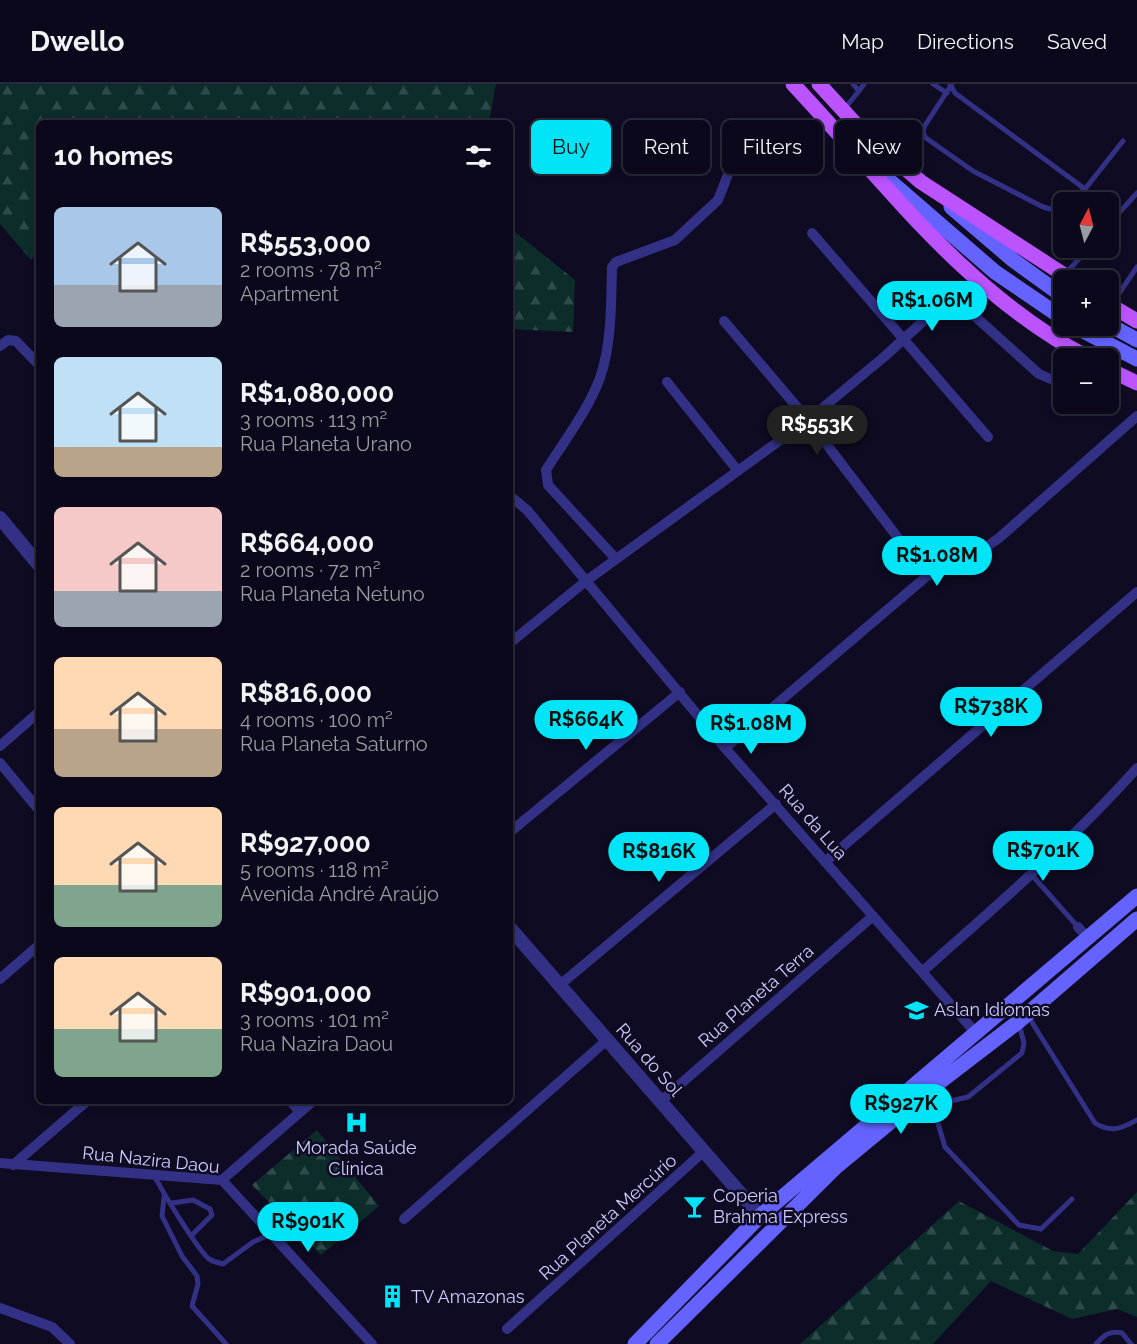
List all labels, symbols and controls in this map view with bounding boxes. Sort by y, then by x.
text: Dwello [30,25,125,58]
text: Map [841,29,884,54]
text: Directions [917,29,1014,54]
text: Saved [1047,29,1107,54]
chip: Buy [531,120,611,174]
chip: Rent [623,120,710,174]
chip: Filters [722,120,823,174]
chip: New [835,120,922,174]
icon: filters [462,140,495,173]
text: 10 homes [54,141,173,171]
north arrow [1053,192,1119,258]
map controls [1053,192,1119,414]
text: R$553,000 [240,228,371,258]
icon: home [102,231,174,303]
text: 2 rooms · 78 m² [240,258,382,282]
button: + [1053,270,1119,336]
pin: R$1.06M [877,281,987,332]
text: Apartment [240,282,339,306]
text: R$1.06M [891,288,973,312]
button: − [1053,348,1119,414]
text: R$1,080,000 [240,378,394,408]
icon: home [102,381,174,453]
pin: R$553K [768,405,866,456]
text: 3 rooms · 113 m² [240,408,387,432]
text: R$553K [781,412,853,436]
text: Rua Planeta Urano [240,432,412,456]
text: R$664,000 [240,528,374,558]
icon: home [102,531,174,603]
pin: R$1.08M [882,536,992,587]
text: R$1.08M [896,543,978,567]
text: 2 rooms · 72 m² [240,558,380,582]
text: Rua Planeta Netuno [240,582,425,606]
text: R$816,000 [240,678,372,708]
icon: home [102,681,174,753]
pin: R$738K [942,687,1040,738]
text: R$738K [954,694,1028,718]
pin: R$664K [537,700,635,751]
pin: R$1.08M [696,704,806,755]
text: R$664K [548,707,624,731]
text: 4 rooms · 100 m² [240,708,393,732]
text: R$1.08M [710,711,792,735]
text: Rua Planeta Saturno [240,732,428,756]
street label: Rua da Lua [775,780,852,864]
text: R$927,000 [240,828,371,858]
icon: home [102,831,174,903]
pin: R$701K [994,831,1092,882]
pin: R$816K [610,832,708,883]
text: R$701K [1007,838,1079,862]
text: R$816K [622,839,696,863]
text: 5 rooms · 118 m² [240,858,389,882]
text: Avenida André Araújo [240,882,439,906]
street label: Rua Planeta Terra [694,940,817,1051]
text: R$901,000 [240,978,372,1008]
icon: home [102,981,174,1053]
school or university icon: Aslan Idiomas [903,997,929,1023]
place label: Aslan Idiomas [934,999,1050,1020]
text: 3 rooms · 101 m² [240,1008,389,1032]
street label: Rua do Sol [612,1019,687,1100]
text: Rua Nazira Daou [240,1032,393,1056]
pin: R$927K [852,1084,950,1135]
text: R$927K [864,1091,938,1115]
hospital icon: Morada Saúde Clínica [343,1109,369,1135]
place label: Morada Saúde Clínica [295,1137,417,1179]
street label: Rua Nazira Daou [81,1142,221,1177]
street label: Rua Planeta Mercúrio [535,1149,681,1284]
place label: Coperia Brahma Express [713,1185,848,1227]
bar icon: Coperia Brahma Express [682,1193,708,1219]
pin: R$901K [259,1202,357,1253]
text: R$901K [271,1209,345,1233]
building icon: TV Amazonas [380,1284,406,1310]
place label: TV Amazonas [411,1286,525,1307]

